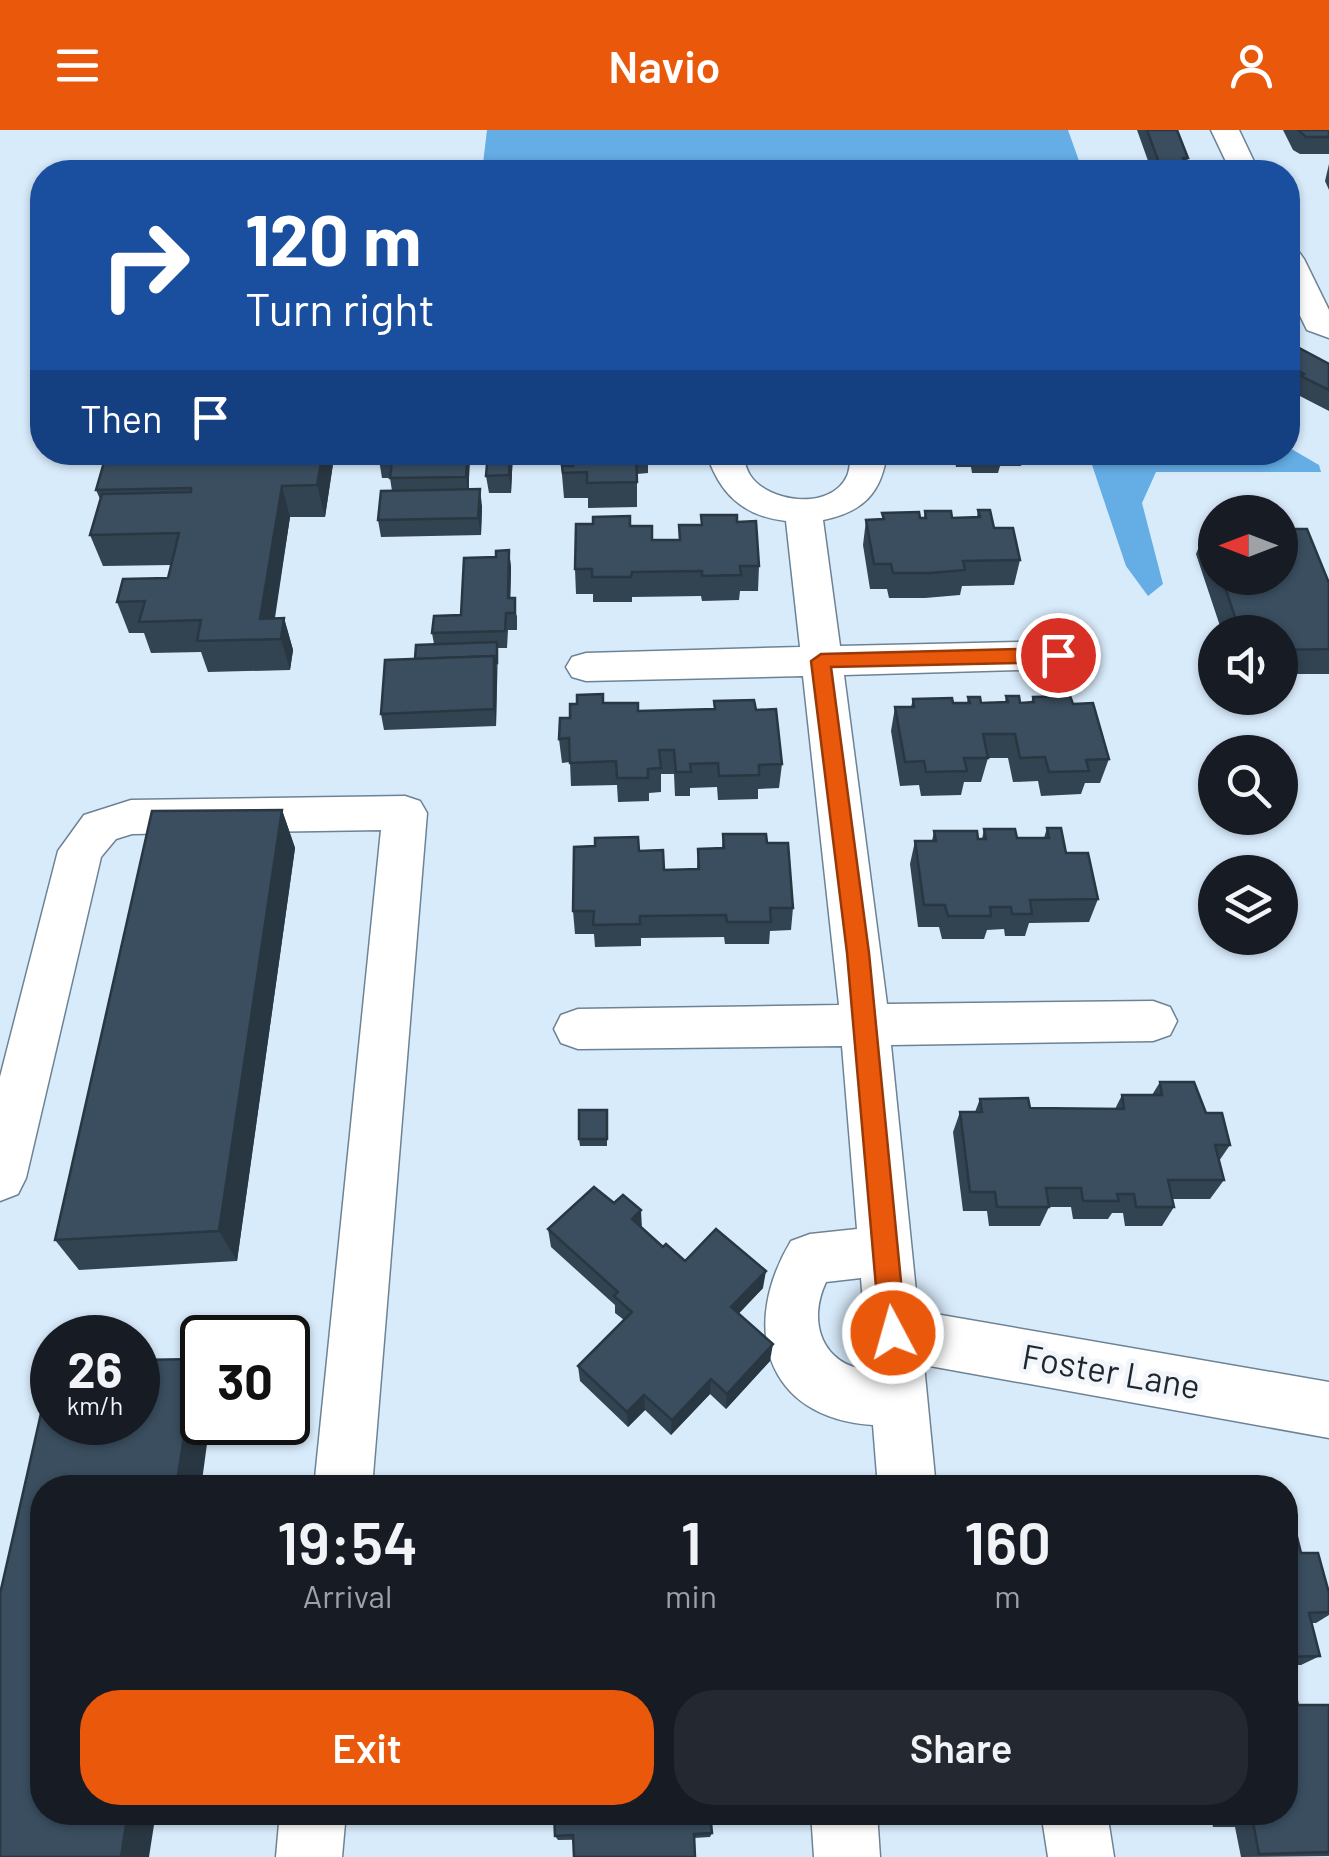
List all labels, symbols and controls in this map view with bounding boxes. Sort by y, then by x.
icon: menu [50,38,105,93]
text: Navio [608,38,721,92]
icon: person [1224,38,1279,93]
text: 120 m [245,196,421,280]
icon: right [80,200,210,330]
text: Turn right [245,281,435,335]
icon: arrive [183,390,238,445]
text: Then [80,395,163,441]
north arrow [1198,495,1298,595]
map controls [1198,495,1298,955]
pin [1016,613,1101,698]
button: sound [1198,615,1298,715]
icon: arrive [1031,628,1086,683]
button: search [1198,735,1298,835]
button: layers [1198,855,1298,955]
position arrow [841,1281,945,1385]
speed limit sign: 30 [180,1315,310,1445]
street label: Foster Lane [1019,1334,1204,1406]
text: 26 [68,1338,122,1398]
text: km/h [67,1390,123,1420]
text: 19:54 [277,1505,418,1577]
text: 1 [680,1505,702,1577]
text: 160 [964,1505,1051,1577]
text: Arrival [303,1576,392,1614]
text: min [665,1576,717,1614]
text: m [994,1576,1021,1614]
button: Exit [80,1690,654,1805]
button: Share [674,1690,1248,1805]

